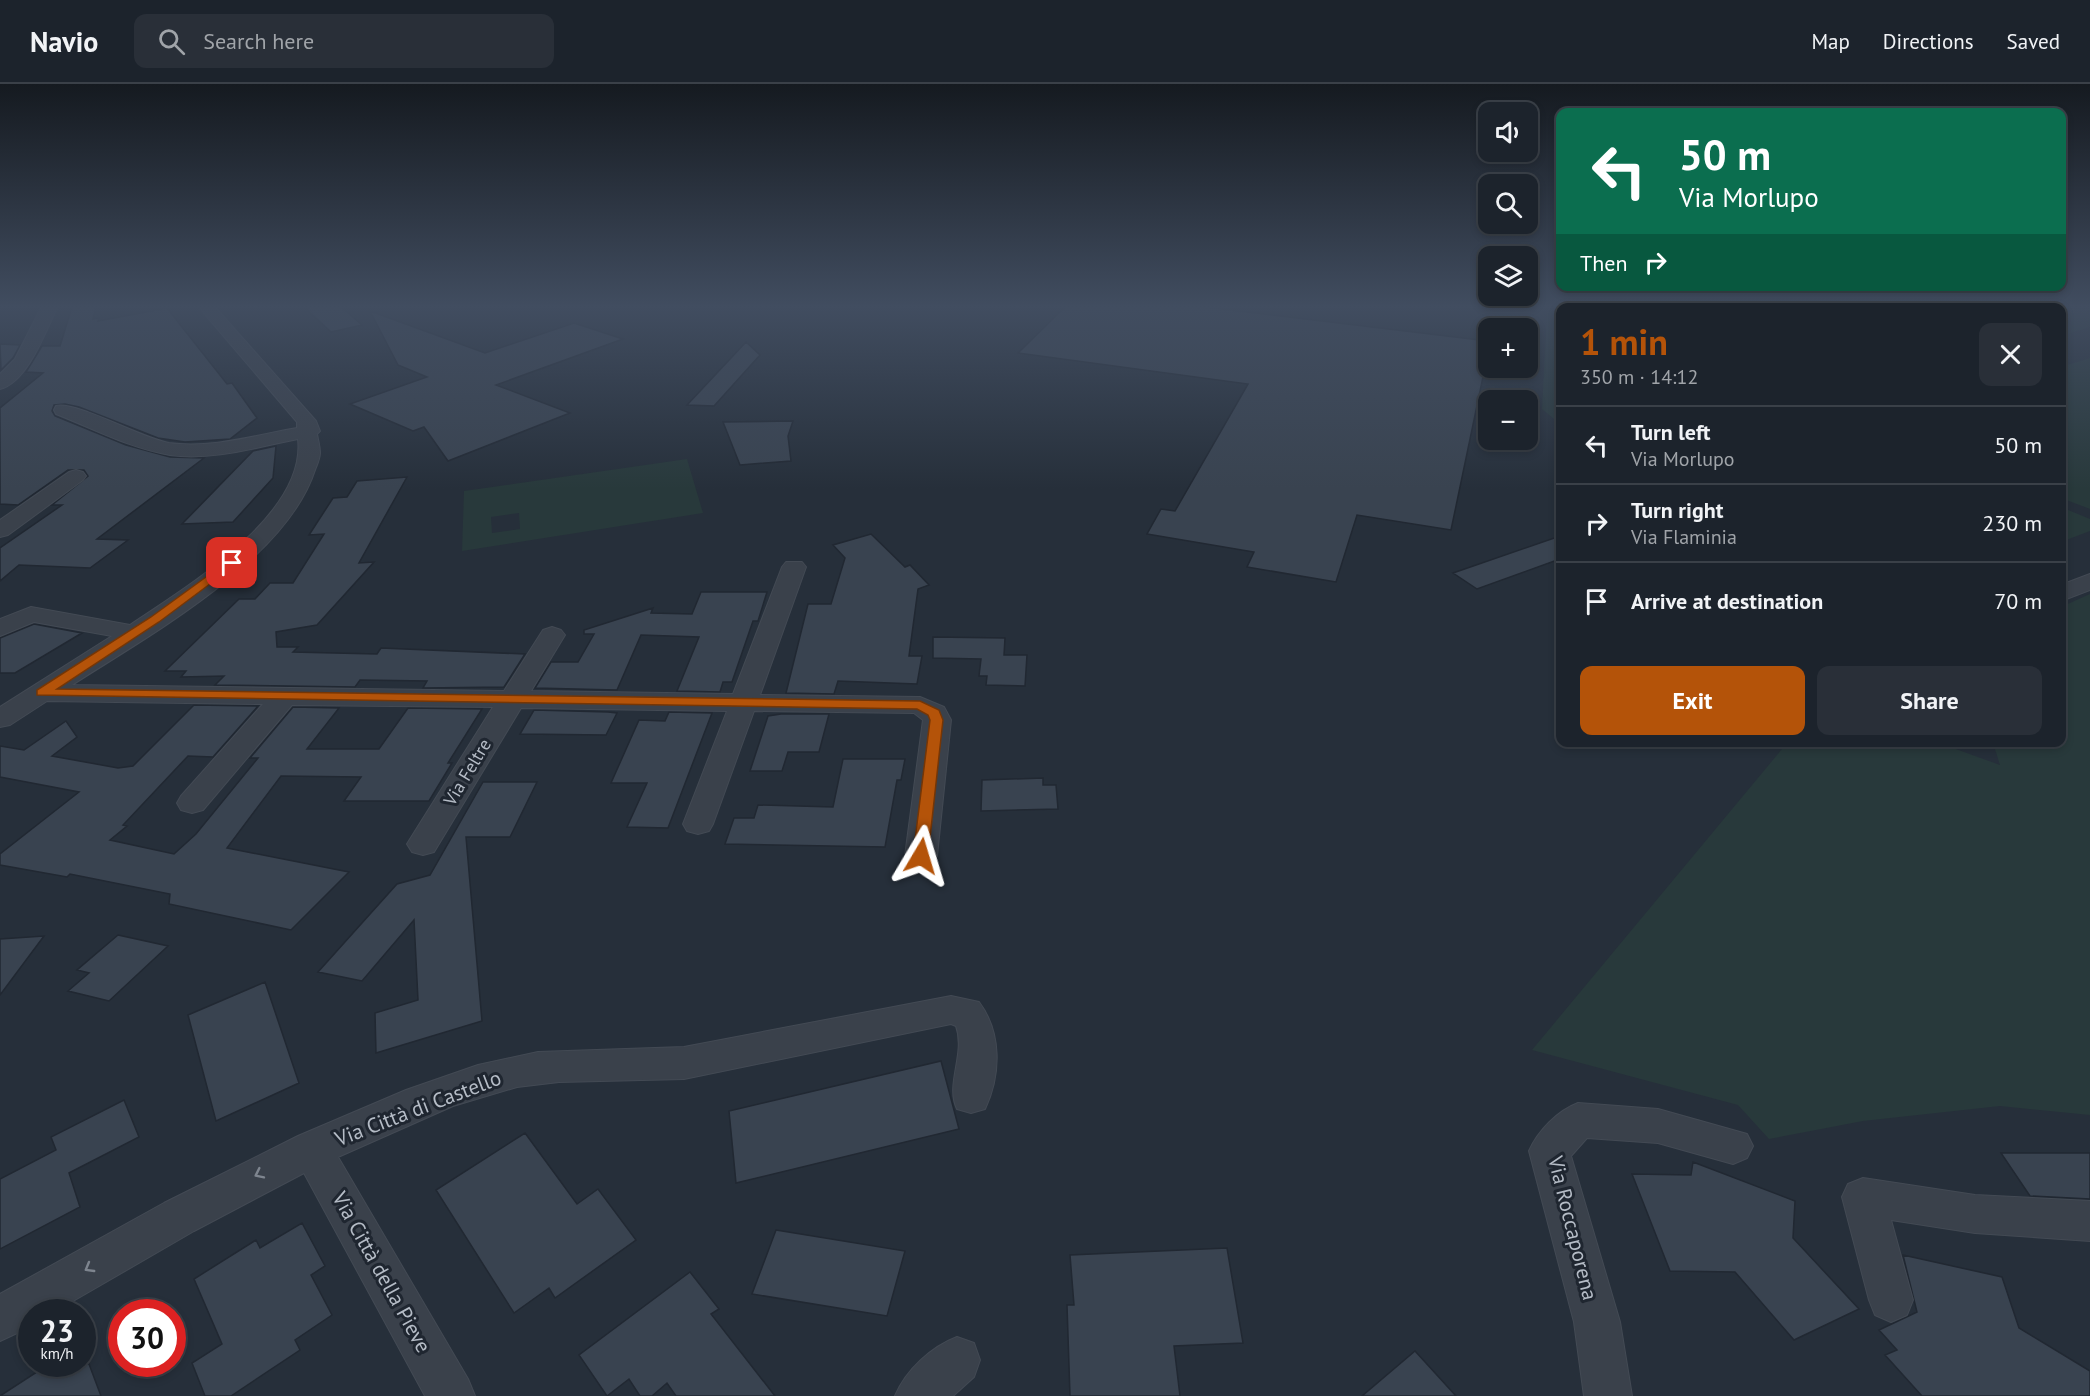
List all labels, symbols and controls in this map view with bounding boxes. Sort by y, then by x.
search box [134,14,554,68]
text: Navio [30,23,98,60]
icon: search [155,25,188,58]
text: Search here [203,27,314,55]
text: Map [1811,28,1850,55]
text: Directions [1883,28,1974,55]
text: Saved [2007,28,2060,55]
map controls [1478,102,1538,450]
button: sound [1478,102,1538,162]
text: 50 m [1679,127,1771,182]
icon: left [1580,132,1658,210]
button: search [1478,174,1538,234]
text: Via Morlupo [1679,180,1819,214]
button: layers [1478,246,1538,306]
icon: right [1639,246,1672,279]
text: Then [1580,249,1627,277]
button: + [1478,318,1538,378]
text: 1 min [1580,318,1668,365]
button: close [1979,323,2042,386]
text: 350 m · 14:12 [1580,364,1698,390]
button: − [1478,390,1538,450]
text: Turn left [1631,418,1711,446]
icon: left [1580,429,1613,462]
text: 50 m [1994,431,2042,459]
text: Via Morlupo [1631,446,1734,472]
text: Turn right [1631,496,1723,524]
icon: right [1580,507,1613,540]
text: 230 m [1982,509,2042,537]
text: Via Flaminia [1631,524,1737,550]
pin [206,537,257,588]
icon: arrive [215,546,248,579]
icon: arrive [1580,585,1613,618]
text: Arrive at destination [1631,587,1823,615]
text: 70 m [1994,587,2042,615]
button: Exit [1580,666,1805,735]
button: Share [1817,666,2042,735]
street label: Via Feltre [438,734,496,810]
position arrow [889,824,953,888]
street label: Via Città di Castello [330,1064,505,1152]
street label: Via Roccaporena [1542,1152,1604,1303]
one-way arrow [255,1166,266,1178]
street label: Via Città della Pieve [326,1186,437,1357]
one-way arrow [85,1261,95,1272]
speed limit sign: 30 [108,1299,186,1377]
text: 23 [40,1311,74,1350]
text: km/h [41,1344,73,1363]

